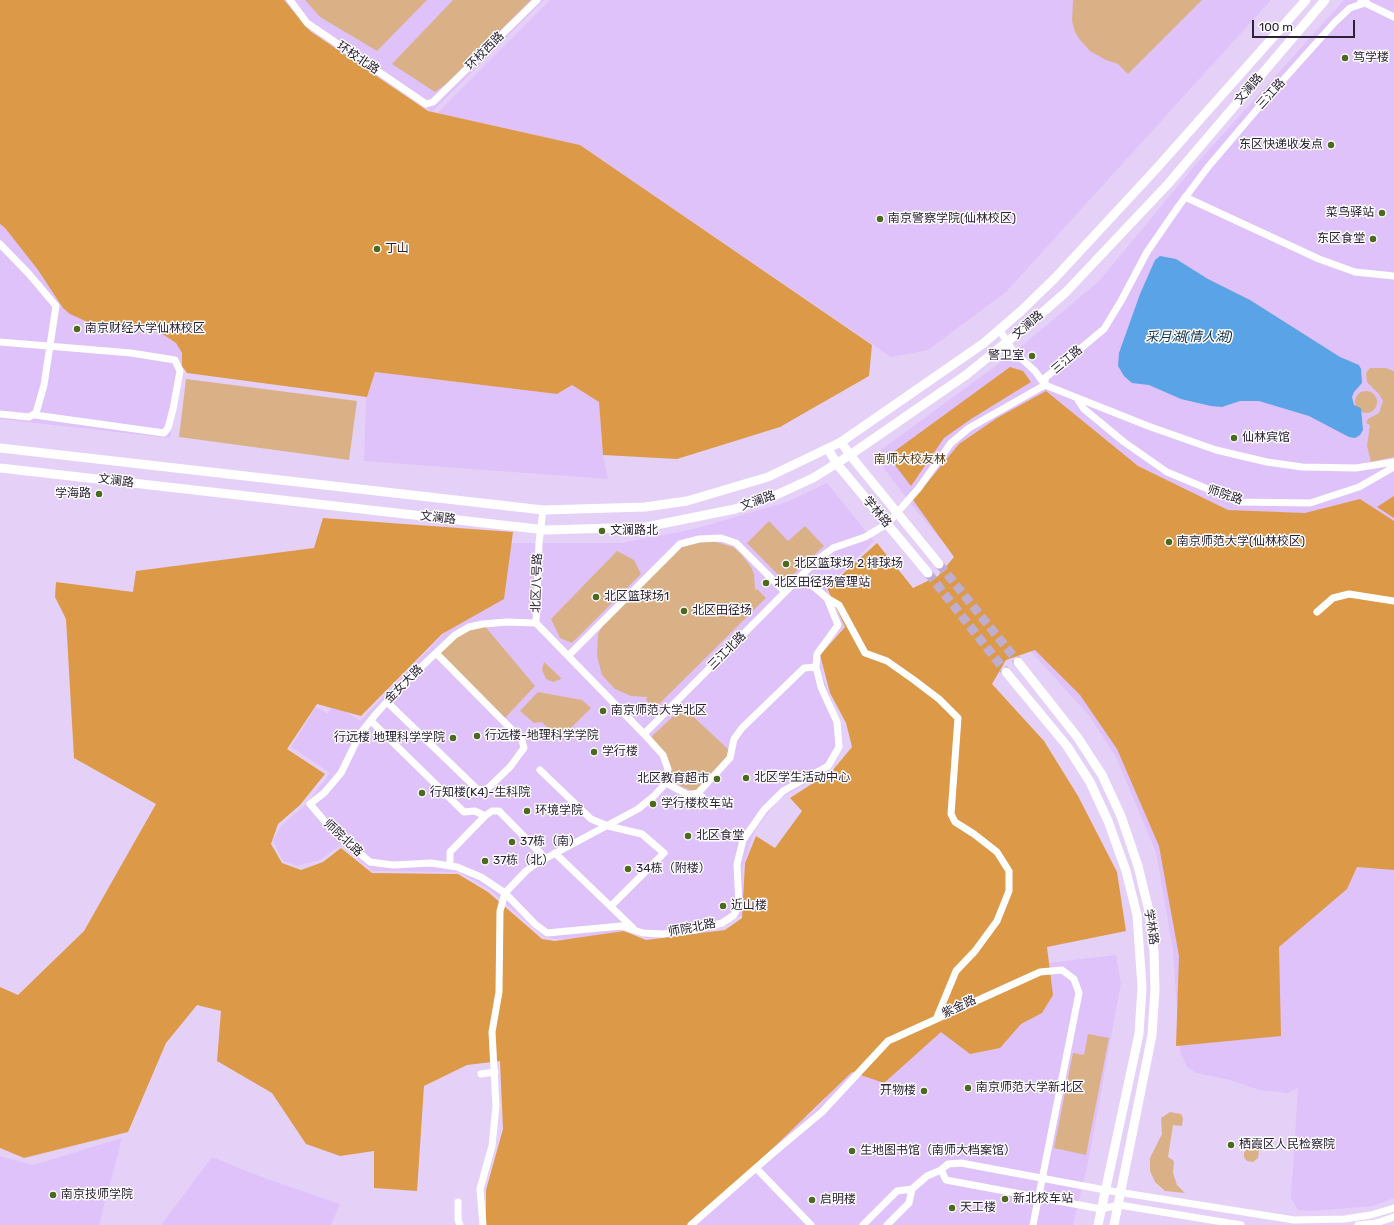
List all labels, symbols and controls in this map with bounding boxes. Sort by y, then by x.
scale bar [1254,12,1357,38]
text: 100 m [1259,20,1293,34]
street label: 环校西路 [463,29,507,73]
street label: 环校北路 [334,39,382,77]
place label: 笃学楼 [1353,51,1389,65]
marker: 笃学楼 [1340,53,1350,63]
street label: 文澜路 [1232,71,1266,107]
street label: 三江路 [1254,76,1288,112]
place label: 东区快递收发点 [1239,138,1323,152]
marker: 东区快递收发点 [1326,140,1336,150]
place label: 菜鸟驿站 [1326,206,1374,220]
marker: 菜鸟驿站 [1377,208,1387,218]
place label: 南京警察学院(仙林校区) [888,212,1016,226]
marker: 南京警察学院(仙林校区) [875,214,885,224]
place label: 东区食堂 [1317,232,1365,246]
marker: 东区食堂 [1368,234,1378,244]
place label: 丁山 [385,242,409,256]
marker: 丁山 [372,244,382,254]
street label: 文澜路 [1010,308,1046,342]
place label: 南京财经大学仙林校区 [85,322,205,336]
marker: 南京财经大学仙林校区 [72,324,82,334]
water label: 采月湖(情人湖) [1146,329,1232,345]
street label: 三江路 [1049,343,1085,377]
place label: 警卫室 [988,349,1024,363]
marker: 警卫室 [1027,351,1037,361]
place label: 仙林宾馆 [1242,431,1290,445]
marker: 仙林宾馆 [1229,433,1239,443]
park label: 南师大校友林 [874,453,946,467]
street label: 文澜路 [97,472,135,490]
street label: 师院路 [1206,483,1244,507]
place label: 学海路 [55,487,91,501]
street label: 文澜路 [739,488,777,514]
marker: 学海路 [94,489,104,499]
street label: 学林路 [860,494,894,530]
street label: 文澜路 [419,509,457,527]
place label: 文澜路北 [610,524,658,538]
marker: 文澜路北 [597,526,607,536]
place label: 南京师范大学(仙林校区) [1177,535,1305,549]
marker: 南京师范大学(仙林校区) [1164,537,1174,547]
street label: 北区八号路 [529,553,545,613]
place label: 北区篮球场 2 排球场 [794,557,903,571]
marker: 北区篮球场 2 排球场 [781,559,791,569]
place label: 北区田径场管理站 [774,576,870,590]
marker: 北区田径场管理站 [761,578,771,588]
place label: 北区篮球场1 [604,590,669,604]
marker: 北区篮球场1 [591,592,601,602]
place label: 北区田径场 [692,604,752,618]
marker: 北区田径场 [679,606,689,616]
street label: 三江北路 [705,629,749,673]
street label: 金女大路 [382,662,426,706]
place label: 南京师范大学北区 [611,704,707,718]
marker: 南京师范大学北区 [598,706,608,716]
place label: 行远楼-地理科学学院 [485,729,599,743]
place label: 行远楼 地理科学学院 [334,731,445,745]
marker: 行远楼-地理科学学院 [472,731,482,741]
marker: 行远楼 地理科学学院 [448,733,458,743]
place label: 学行楼 [602,745,638,759]
marker: 学行楼 [589,747,599,757]
place label: 北区学生活动中心 [754,771,850,785]
place label: 北区教育超市 [637,772,709,786]
marker: 北区学生活动中心 [741,773,751,783]
marker: 北区教育超市 [712,774,722,784]
place label: 行知楼(K4)-生科院 [430,786,530,800]
marker: 行知楼(K4)-生科院 [417,788,427,798]
place label: 学行楼校车站 [661,797,733,811]
marker: 学行楼校车站 [648,799,658,809]
place label: 环境学院 [535,804,583,818]
marker: 环境学院 [522,806,532,816]
street label: 师院北路 [321,816,365,860]
place label: 北区食堂 [696,829,744,843]
marker: 北区食堂 [683,831,693,841]
place label: 37栋（南） [520,835,581,849]
marker: 37栋（南） [507,837,517,847]
place label: 37栋（北） [493,854,554,868]
marker: 37栋（北） [480,856,490,866]
place label: 34栋（附楼） [636,862,711,876]
marker: 34栋（附楼） [623,864,633,874]
place label: 近山楼 [731,899,767,913]
marker: 近山楼 [718,901,728,911]
street label: 学林路 [1141,908,1161,946]
street label: 师院北路 [667,916,717,940]
street label: 紫金路 [940,993,978,1021]
place label: 南京师范大学新北区 [976,1081,1084,1095]
marker: 南京师范大学新北区 [963,1083,973,1093]
place label: 开物楼 [880,1084,916,1098]
marker: 开物楼 [919,1086,929,1096]
place label: 栖霞区人民检察院 [1239,1138,1335,1152]
marker: 栖霞区人民检察院 [1226,1140,1236,1150]
place label: 生地图书馆（南师大档案馆） [860,1144,1016,1158]
marker: 生地图书馆（南师大档案馆） [847,1146,857,1156]
place label: 南京技师学院 [61,1188,133,1202]
marker: 南京技师学院 [48,1190,58,1200]
place label: 新北校车站 [1013,1192,1073,1206]
place label: 启明楼 [820,1193,856,1207]
marker: 新北校车站 [1000,1194,1010,1204]
marker: 启明楼 [807,1195,817,1205]
place label: 天工楼 [960,1201,996,1215]
marker: 天工楼 [947,1203,957,1213]

